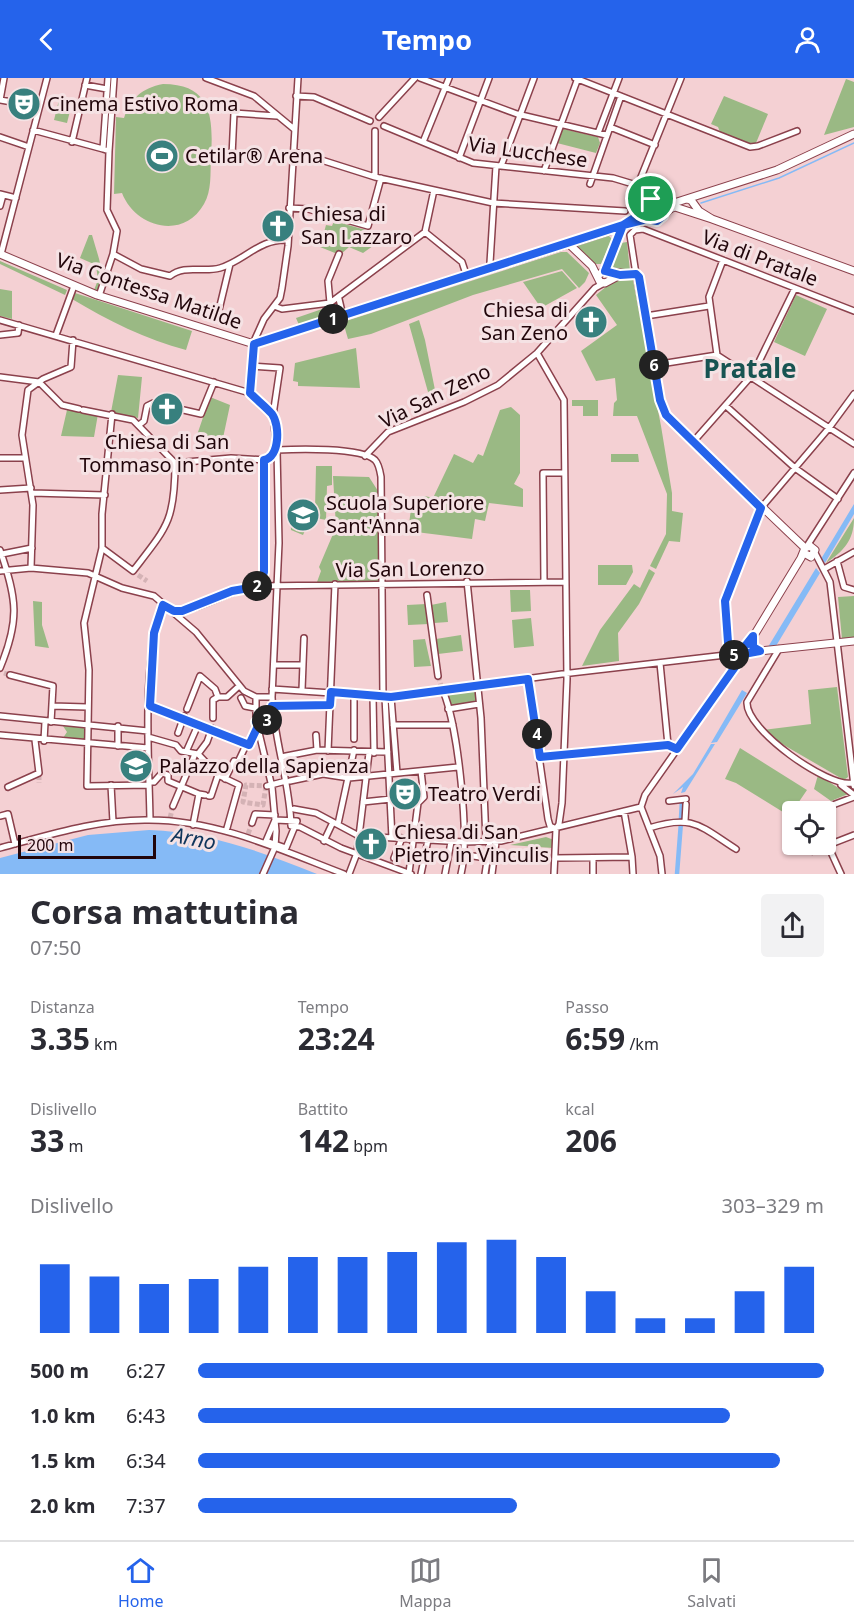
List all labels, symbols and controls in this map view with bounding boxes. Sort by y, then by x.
text: Tempo [382,21,472,58]
icon: back [30,23,63,56]
icon: person [791,23,824,56]
theatre icon: Cinema Estivo Roma [6,86,42,122]
place label: Cinema Estivo Roma [47,90,239,117]
street label: Via Lucchese [467,130,589,173]
sports icon: Cetilar® Arena [144,138,180,174]
place label: Cetilar® Arena [185,142,323,169]
pin [625,173,676,224]
icon: arrive [634,182,667,215]
place label: Chiesa di San Lazzaro [301,200,412,250]
church icon: Chiesa di San Lazzaro [260,208,296,244]
street label: Via di Pratale [698,223,822,292]
street label: Via Contessa Matilde [52,246,246,335]
place label: Chiesa di San Zeno [481,296,568,346]
pin: 1 [318,304,348,334]
church icon: Chiesa di San Zeno [573,304,609,340]
text: 1 [328,308,338,330]
pin: 6 [639,350,669,380]
district label: Pratale [704,350,796,386]
text: 6 [649,354,659,376]
street label: Via San Zeno [375,357,495,434]
church icon: Chiesa di San Tommaso in Ponte [149,391,185,427]
place label: Chiesa di San Tommaso in Ponte [79,428,255,478]
place label: Scuola Superiore Sant'Anna [326,489,484,539]
school or university icon: Scuola Superiore Sant'Anna [285,497,321,533]
street label: Via San Lorenzo [335,554,485,583]
pin: 2 [242,571,272,601]
text: 2 [252,575,262,597]
pin: 5 [719,640,749,670]
text: 5 [729,644,739,666]
pin: 3 [252,705,282,735]
text: 3 [262,709,272,731]
pin: 4 [522,719,552,749]
text: 4 [532,723,542,745]
school or university icon: Palazzo della Sapienza [118,748,154,784]
place label: Palazzo della Sapienza [159,752,369,779]
theatre icon: Teatro Verdi [387,776,423,812]
place label: Teatro Verdi [428,780,541,807]
map controls [782,801,836,855]
button: locate [782,801,836,855]
place label: Chiesa di San Pietro in Vinculis [394,818,549,868]
water label: Arno [168,820,219,856]
church icon: Chiesa di San Pietro in Vinculis [353,826,389,862]
scale bar [18,832,156,860]
text: 200 m [27,834,74,856]
text: Corsa mattutina [30,889,299,934]
button: share [761,894,824,957]
text: 07:50 [30,934,81,961]
text: Distanza [30,996,95,1018]
text: Tempo [298,996,349,1018]
text: Passo [565,996,609,1018]
text: 3.35 [30,1018,90,1059]
text: 23:24 [298,1018,375,1059]
text: 6:59 [565,1018,625,1059]
text: km [90,1033,118,1055]
text: /km [625,1033,659,1055]
text: Dislivello [30,1098,97,1120]
text: Battito [298,1098,348,1120]
text: kcal [565,1098,595,1120]
text: 33 [30,1120,64,1161]
text: 142 [298,1120,349,1161]
text: 206 [565,1120,617,1161]
text: m [64,1135,83,1157]
text: bpm [349,1135,388,1157]
text: Dislivello [30,1192,114,1219]
text: 303–329 m [721,1192,824,1219]
text: 500 m [30,1357,89,1384]
text: 6:27 [126,1357,166,1384]
text: 1.0 km [30,1402,96,1429]
text: 6:43 [126,1402,166,1429]
text: 1.5 km [30,1447,96,1474]
text: 6:34 [126,1447,166,1474]
text: 2.0 km [30,1492,96,1519]
text: 7:37 [126,1492,166,1519]
tab: Home [118,1554,163,1612]
tab: Mappa [399,1554,451,1612]
tab: Salvati [687,1554,736,1612]

